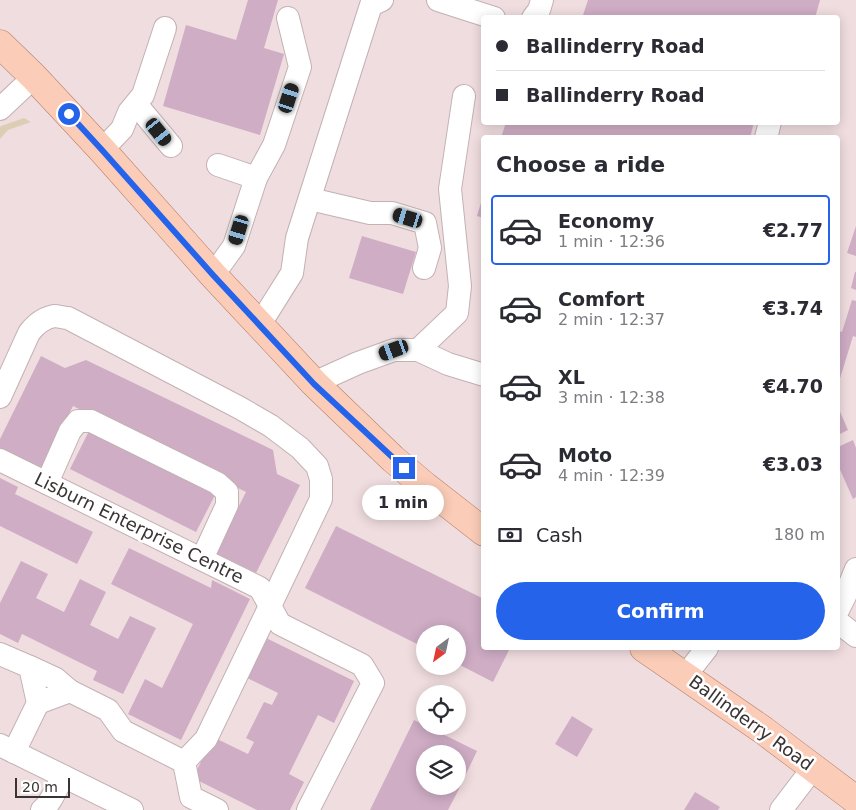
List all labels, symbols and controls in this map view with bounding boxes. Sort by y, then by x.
text: Ballinderry Road [526,35,705,57]
car [277,81,300,115]
text: Ballinderry Road [526,84,705,106]
route start [58,103,80,125]
car [143,116,174,148]
text: Choose a ride [496,152,665,177]
car [391,206,424,230]
icon: car [498,208,543,253]
text: Economy [558,210,654,232]
car [227,213,250,247]
text: €2.77 [763,219,823,241]
text: 1 min · 12:36 [558,232,665,251]
icon: car [498,286,543,331]
text: Comfort [558,288,645,310]
text: €3.74 [763,297,823,319]
text: 2 min · 12:37 [558,310,665,329]
car [377,338,410,362]
icon: car [498,364,543,409]
text: XL [558,366,585,388]
text: €4.70 [763,375,823,397]
text: 3 min · 12:38 [558,388,665,407]
icon: car [498,442,543,487]
text: Moto [558,444,612,466]
text: €3.03 [763,453,823,475]
route end [393,457,415,479]
text: 4 min · 12:39 [558,466,665,485]
street label: Lisburn Enterprise Centre [31,468,247,587]
callout: 1 min [363,486,445,520]
text: 1 min [378,493,428,512]
icon: cash [496,521,524,549]
text: Cash [536,524,583,546]
text: 180 m [774,525,825,544]
button: Confirm [496,582,825,640]
north arrow [416,625,466,675]
map controls [416,625,466,795]
street label: Ballinderry Road [685,671,817,775]
button: locate [416,685,466,735]
button: layers [416,745,466,795]
scale bar [15,775,70,798]
text: 20 m [22,779,58,795]

